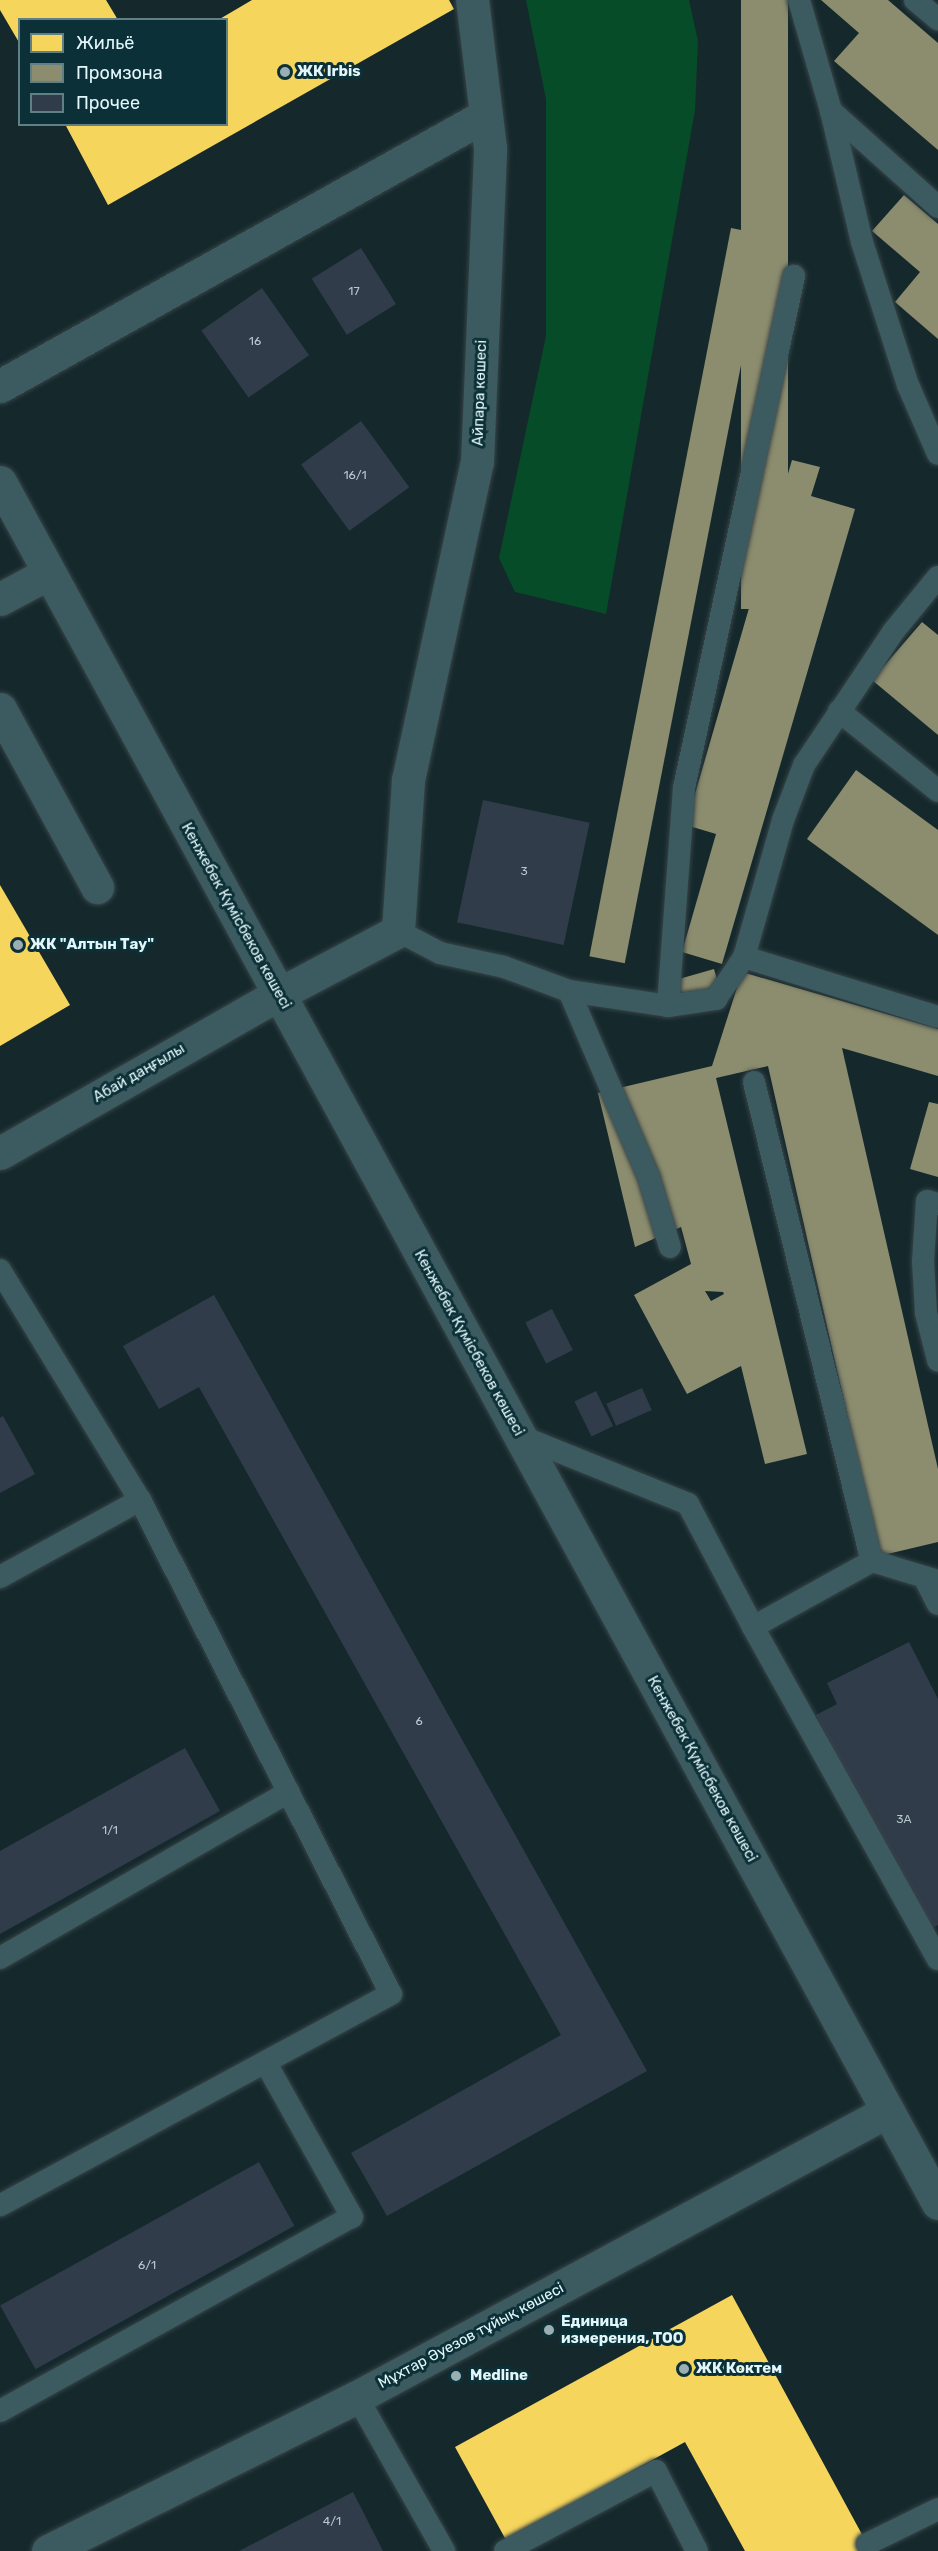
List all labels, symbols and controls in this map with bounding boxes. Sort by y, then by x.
legend [18,18,228,126]
text: Жильё [76,32,134,54]
text: Промзона [76,62,163,84]
place label: ЖК Irbis [297,63,360,81]
marker: ЖК Irbis [278,65,292,79]
text: Прочее [76,92,140,114]
house number: 17 [348,285,360,299]
house number: 16 [249,335,261,349]
street label: Айпара көшесі [469,340,491,446]
house number: 16/1 [343,469,367,483]
street label: Кенжебек Күмісбеков көшесі [177,820,295,1012]
house number: 3 [520,865,528,879]
place label: ЖК "Алтын Тау" [30,936,154,954]
marker: ЖК "Алтын Тау" [11,938,25,952]
street label: Абай даңғылы [90,1040,188,1106]
street label: Кенжебек Күмісбеков көшесі [410,1247,528,1439]
street label: Кенжебек Күмісбеков көшесі [643,1673,761,1865]
house number: 6 [415,1715,423,1729]
house number: 3А [896,1813,912,1827]
house number: 1/1 [102,1824,118,1838]
house number: 6/1 [138,2259,156,2273]
street label: Мұхтар Әуезов тұйық көшесі [375,2279,567,2393]
place label: Единица измерения, ТОО [561,2312,683,2347]
marker: Единица измерения, ТОО [542,2323,556,2337]
place label: ЖК Коктем [696,2360,782,2378]
marker: ЖК Коктем [677,2362,691,2376]
marker: Medline [447,2367,465,2385]
place label: Medline [470,2367,528,2385]
house number: 4/1 [323,2515,341,2529]

